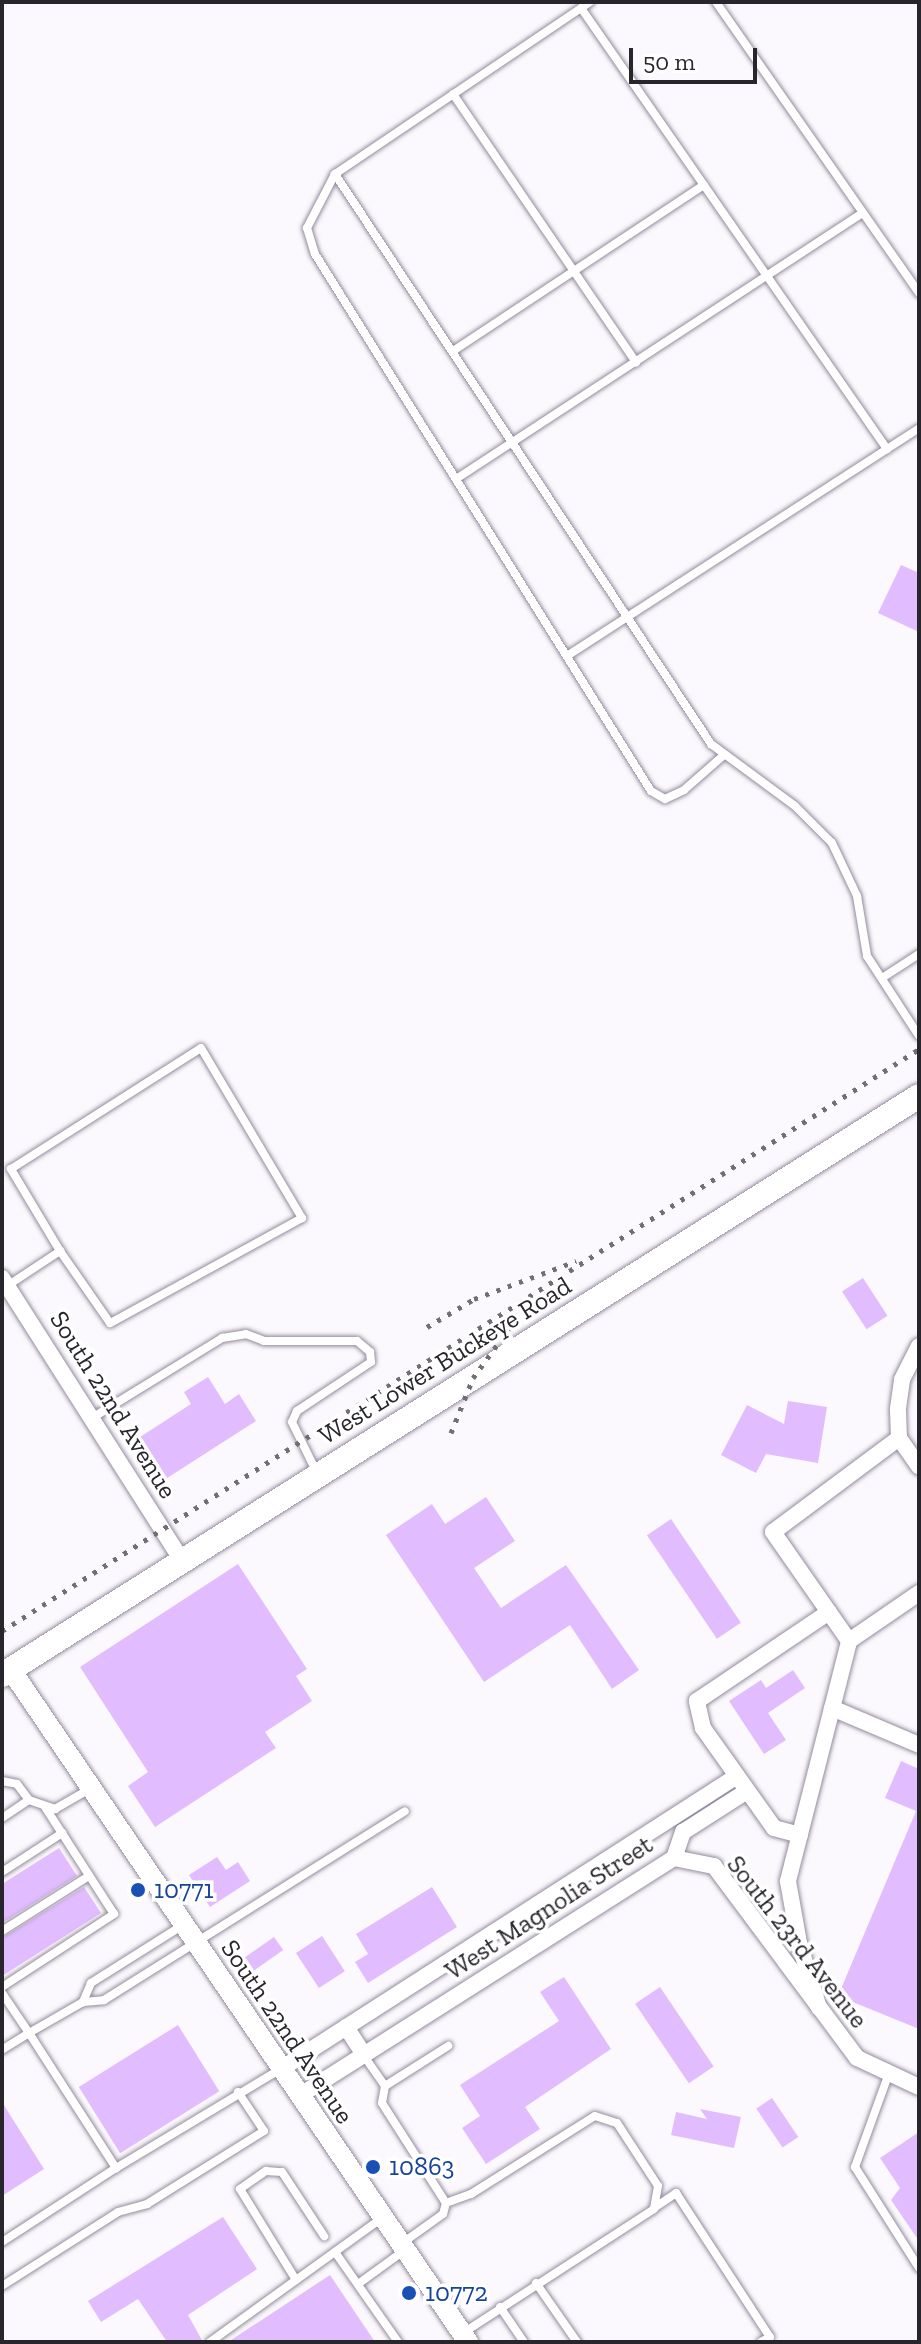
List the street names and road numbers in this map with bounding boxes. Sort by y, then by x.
street label: West Lower Buckeye Road [313,1270,577,1452]
street label: South 22nd Avenue [43,1305,183,1505]
street label: West Magnolia Street [439,1829,659,1987]
street label: South 23rd Avenue [720,1849,874,2035]
street label: South 22nd Avenue [214,1934,360,2130]

